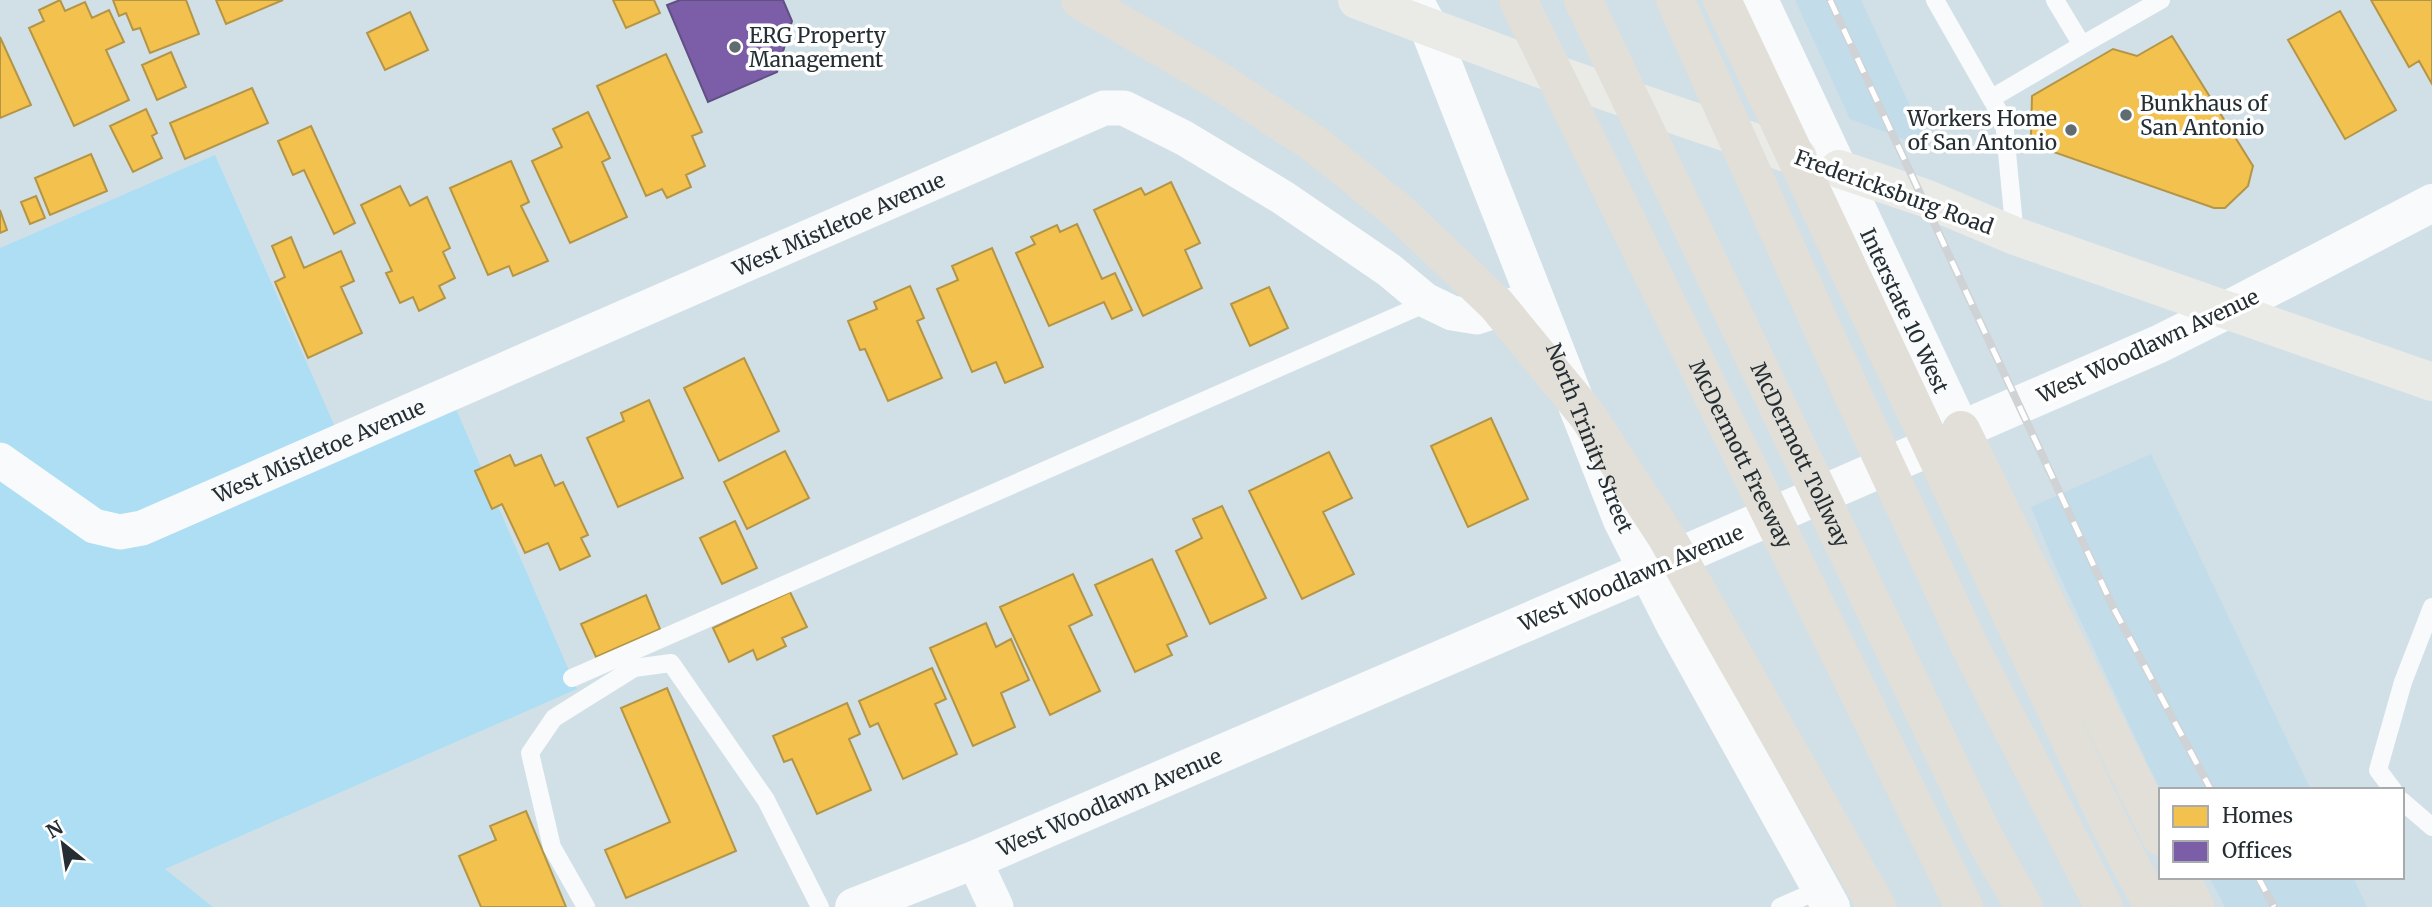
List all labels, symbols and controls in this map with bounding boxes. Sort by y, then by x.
place label: ERG Property Management [749,22,887,73]
marker: ERG Property Management [727,39,743,55]
place label: Bunkhaus of San Antonio [2140,90,2269,141]
place label: Workers Home of San Antonio [1906,105,2057,156]
marker: Bunkhaus of San Antonio [2118,107,2134,123]
marker: Workers Home of San Antonio [2063,122,2079,138]
street label: Fredericksburg Road [1791,143,1997,241]
street label: West Mistletoe Avenue [728,166,949,282]
street label: Interstate 10 West [1854,224,1955,397]
street label: West Woodlawn Avenue [2032,283,2263,410]
street label: North Trinity Street [1540,339,1640,537]
street label: McDermott Freeway [1684,355,1799,553]
street label: McDermott Tollway [1745,358,1857,552]
street label: West Mistletoe Avenue [208,393,429,509]
street label: West Woodlawn Avenue [1514,518,1747,638]
street label: West Woodlawn Avenue [992,742,1225,862]
legend [2159,788,2404,879]
text: Homes [2222,802,2293,829]
north arrow [28,809,98,879]
text: N [42,815,67,843]
text: Offices [2222,837,2292,864]

